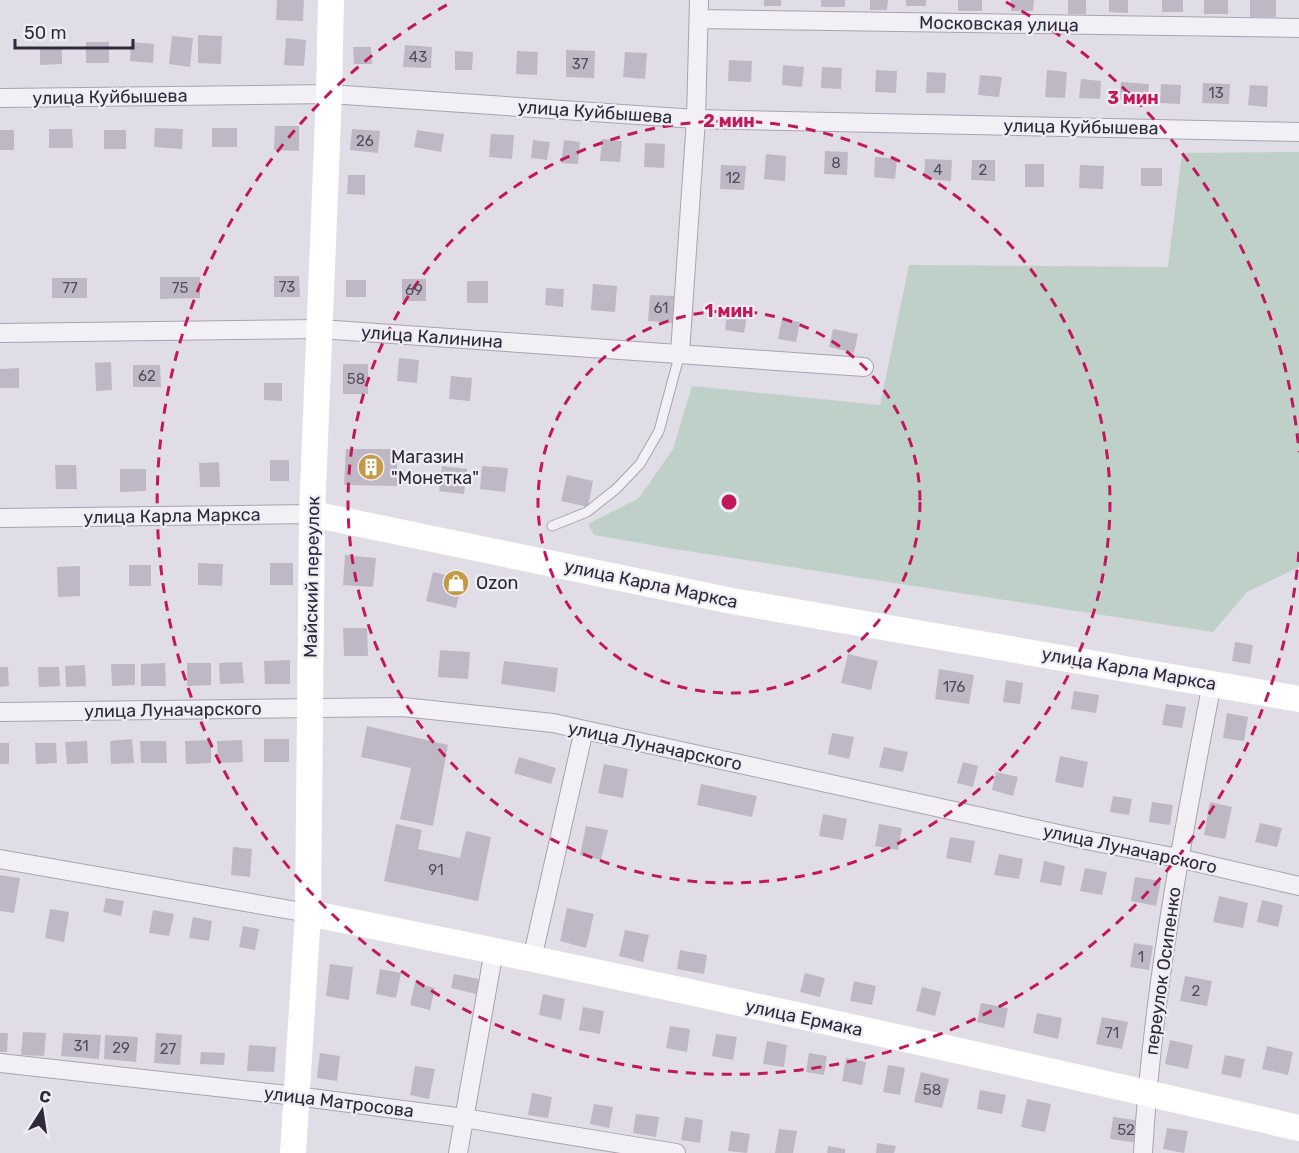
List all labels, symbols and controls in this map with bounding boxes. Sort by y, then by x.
scale bar [15,12,134,50]
street label: Московская улица [919,12,1079,36]
text: 50 m [24,22,67,44]
house number: 43 [409,48,427,66]
house number: 37 [572,55,589,73]
house number: 13 [1208,84,1224,102]
street label: улица Куйбышева [32,85,188,109]
text: 3 мин [1107,87,1159,109]
street label: улица Куйбышева [517,96,673,128]
text: 2 мин [703,110,755,132]
street label: улица Куйбышева [1003,115,1159,139]
house number: 26 [356,132,374,150]
house number: 8 [831,154,841,172]
house number: 4 [933,161,943,179]
house number: 2 [979,161,988,179]
house number: 12 [725,169,741,187]
house number: 73 [279,278,295,296]
house number: 77 [62,279,78,297]
house number: 75 [172,279,188,297]
house number: 69 [405,281,423,299]
house number: 61 [653,299,669,317]
text: 1 мин [705,300,753,322]
street label: улица Калинина [360,321,504,353]
house number: 62 [138,367,156,385]
house number: 58 [347,370,365,388]
place label: Магазин "Монетка" [391,446,479,489]
building icon: Магазин "Монетка" [356,452,386,482]
centre of rings [719,492,739,512]
street label: Майский переулок [300,495,324,658]
street label: улица Карла Маркса [83,503,261,529]
street label: улица Карла Маркса [562,555,740,613]
shop icon: Ozon [441,568,471,598]
place label: Ozon [476,572,518,594]
street label: улица Карла Маркса [1040,643,1218,695]
house number: 176 [943,678,965,696]
street label: улица Луначарского [84,697,262,723]
street label: улица Луначарского [566,717,744,775]
street label: улица Луначарского [1041,820,1219,878]
house number: 91 [428,861,444,879]
street label: переулок Осипенко [1140,885,1186,1057]
house number: 1 [1138,948,1144,966]
house number: 2 [1192,982,1201,1000]
street label: улица Ермака [743,995,865,1041]
house number: 71 [1105,1024,1119,1042]
house number: 31 [73,1037,89,1055]
house number: 29 [112,1039,130,1057]
house number: 27 [160,1040,177,1058]
north arrow [12,1081,72,1141]
house number: 58 [923,1081,941,1099]
street label: улица Матросова [263,1082,415,1122]
text: С [38,1086,52,1107]
house number: 52 [1117,1121,1135,1139]

